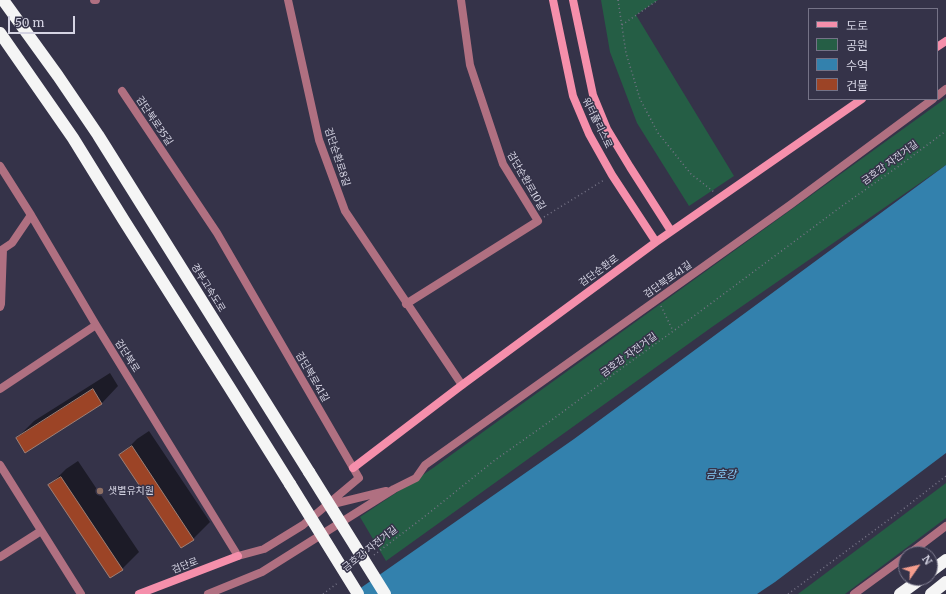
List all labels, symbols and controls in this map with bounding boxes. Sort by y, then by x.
scale bar [10,8,77,34]
legend [808,8,938,100]
text: 50 m [15,15,44,30]
text: 도로 [846,18,868,33]
text: 공원 [846,38,868,53]
text: 수역 [846,58,868,73]
text: 건물 [846,78,868,93]
street label: 검단북로35길 [133,94,175,148]
street label: 워터폴리스로 [580,96,614,150]
street label: 검단순환로8길 [322,126,352,188]
street label: 금호강 자전거길 [859,139,921,187]
street label: 검단순환로10길 [504,150,548,212]
street label: 검단순환로 [577,253,621,289]
street label: 검단북로41길 [642,259,694,301]
street label: 경부고속도로 [188,261,228,315]
street label: 금호강 자전거길 [598,331,660,379]
street label: 검단북로 [112,337,142,375]
street label: 검단북로41길 [293,350,331,404]
water label: 금호강 [706,468,736,482]
place label: 샛별유치원 [108,485,154,497]
marker: 샛별유치원 [95,486,105,496]
street label: 금호강 자전거길 [340,524,400,574]
north arrow [898,546,938,586]
text: N [919,552,935,567]
street label: 검단로 [170,555,200,577]

